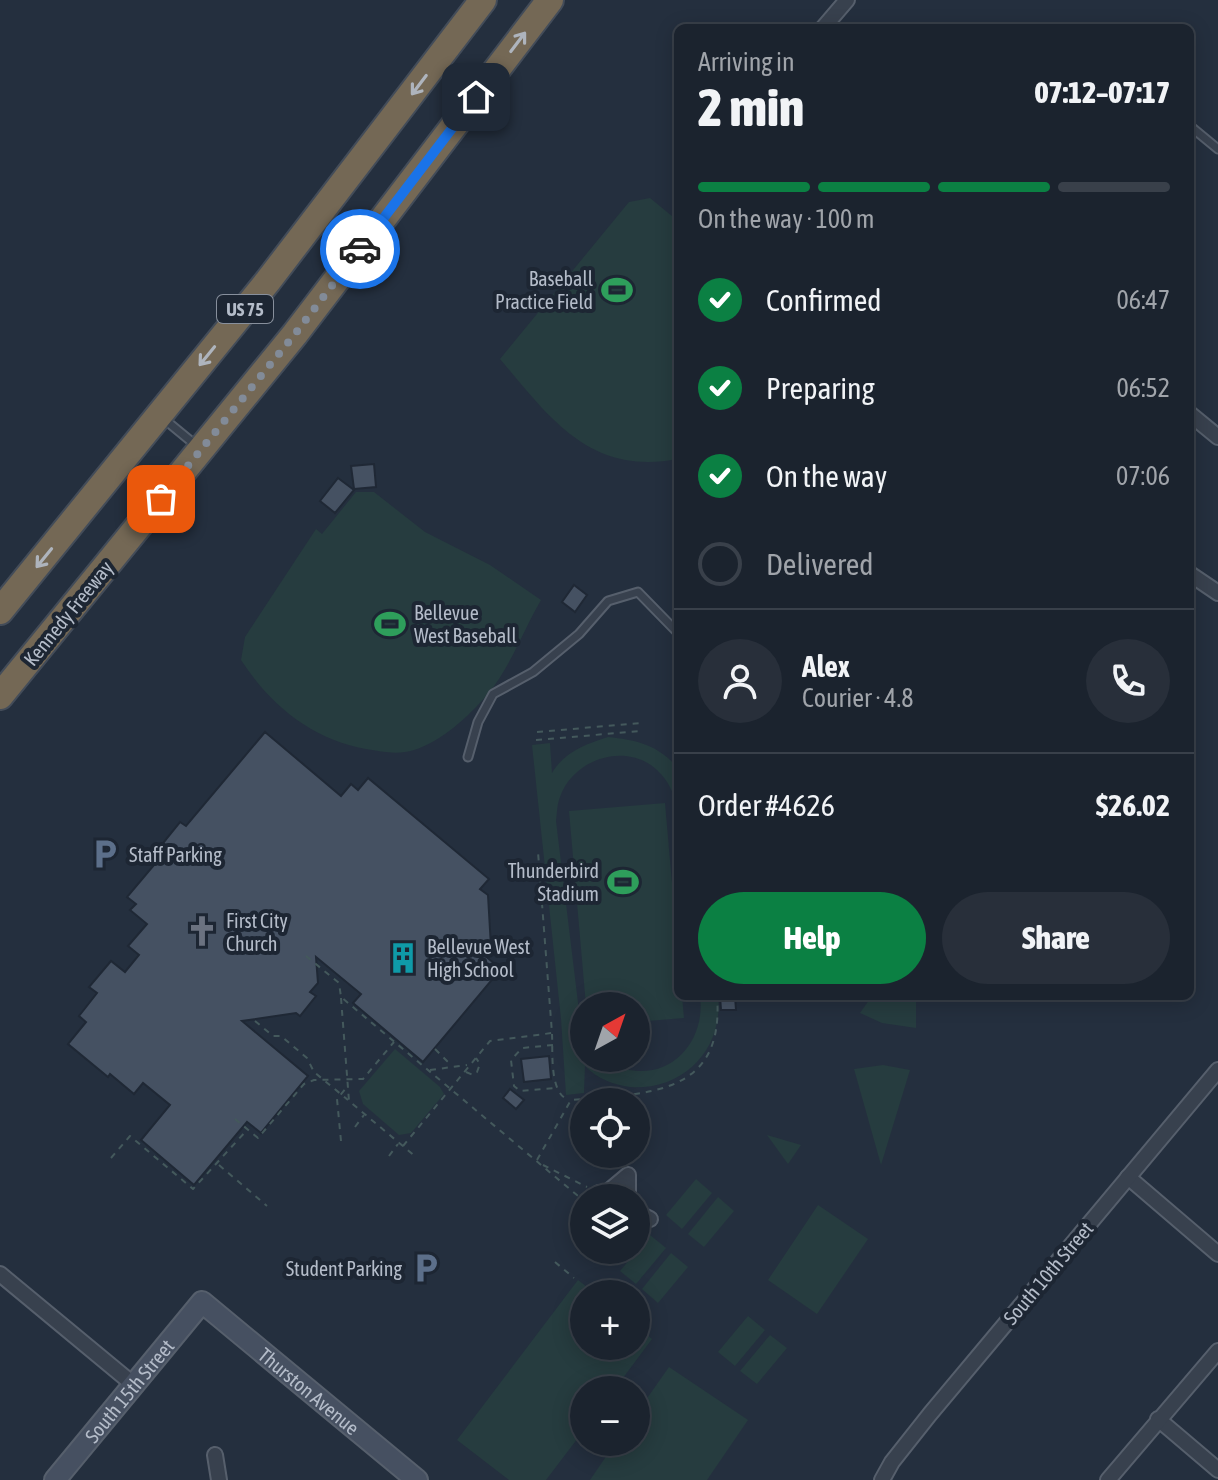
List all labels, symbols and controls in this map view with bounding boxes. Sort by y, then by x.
one-way arrow [509,32,526,53]
text: Arriving in [698,47,795,77]
pin [442,63,510,131]
one-way arrow [411,74,428,95]
icon: home [454,75,498,119]
text: 07:12–07:17 [1035,75,1170,109]
text: 2 min [698,77,804,137]
text: On the way · 100 m [698,204,875,234]
courier [320,209,400,289]
icon: car [338,227,382,271]
place label: Baseball Practice Field [495,267,594,313]
sports icon: Baseball Practice Field [600,273,634,307]
icon: check [698,278,742,322]
text: Confirmed [766,283,881,317]
text: 06:47 [1116,285,1170,315]
road number: US 75 [217,295,273,323]
one-way arrow [199,345,216,366]
icon: check [698,366,742,410]
text: Preparing [766,371,875,405]
text: 06:52 [1116,373,1170,403]
icon: check [698,454,742,498]
text: On the way [766,459,887,493]
text: 07:06 [1116,461,1170,491]
pin [127,465,195,533]
icon: bag [139,477,183,521]
one-way arrow [35,547,52,568]
text: Delivered [766,547,874,581]
street label: Kennedy Freeway [19,556,117,670]
place label: Bellevue West Baseball [414,601,518,647]
sports icon: Bellevue West Baseball [373,607,407,641]
button: person [698,639,782,723]
button: phone [1086,639,1170,723]
text: Alex [802,649,850,683]
text: Courier · 4.8 [802,683,913,713]
text: Order #4626 [698,788,835,822]
text: $26.02 [1096,788,1170,822]
parking icon: Staff Parking [88,837,122,871]
place label: Staff Parking [129,843,222,866]
place label: Thunderbird Stadium [508,859,599,905]
sports icon: Thunderbird Stadium [606,865,640,899]
button: Help [698,892,926,984]
button: Share [942,892,1170,984]
place label: First City Church [226,909,288,955]
church icon: First City Church [185,914,219,948]
place label: Bellevue West High School [427,935,531,981]
building icon: Bellevue West High School [386,941,420,975]
north arrow [570,992,650,1072]
map controls [570,992,650,1456]
button: locate [570,1088,650,1168]
button: layers [570,1184,650,1264]
street label: South 10th Street [999,1217,1098,1329]
parking icon: Student Parking [409,1251,443,1285]
place label: Student Parking [286,1257,402,1280]
button: + [570,1280,650,1360]
street label: South 15th Street [80,1334,178,1447]
street label: Thurston Avenue [254,1342,364,1439]
button: − [570,1376,650,1456]

